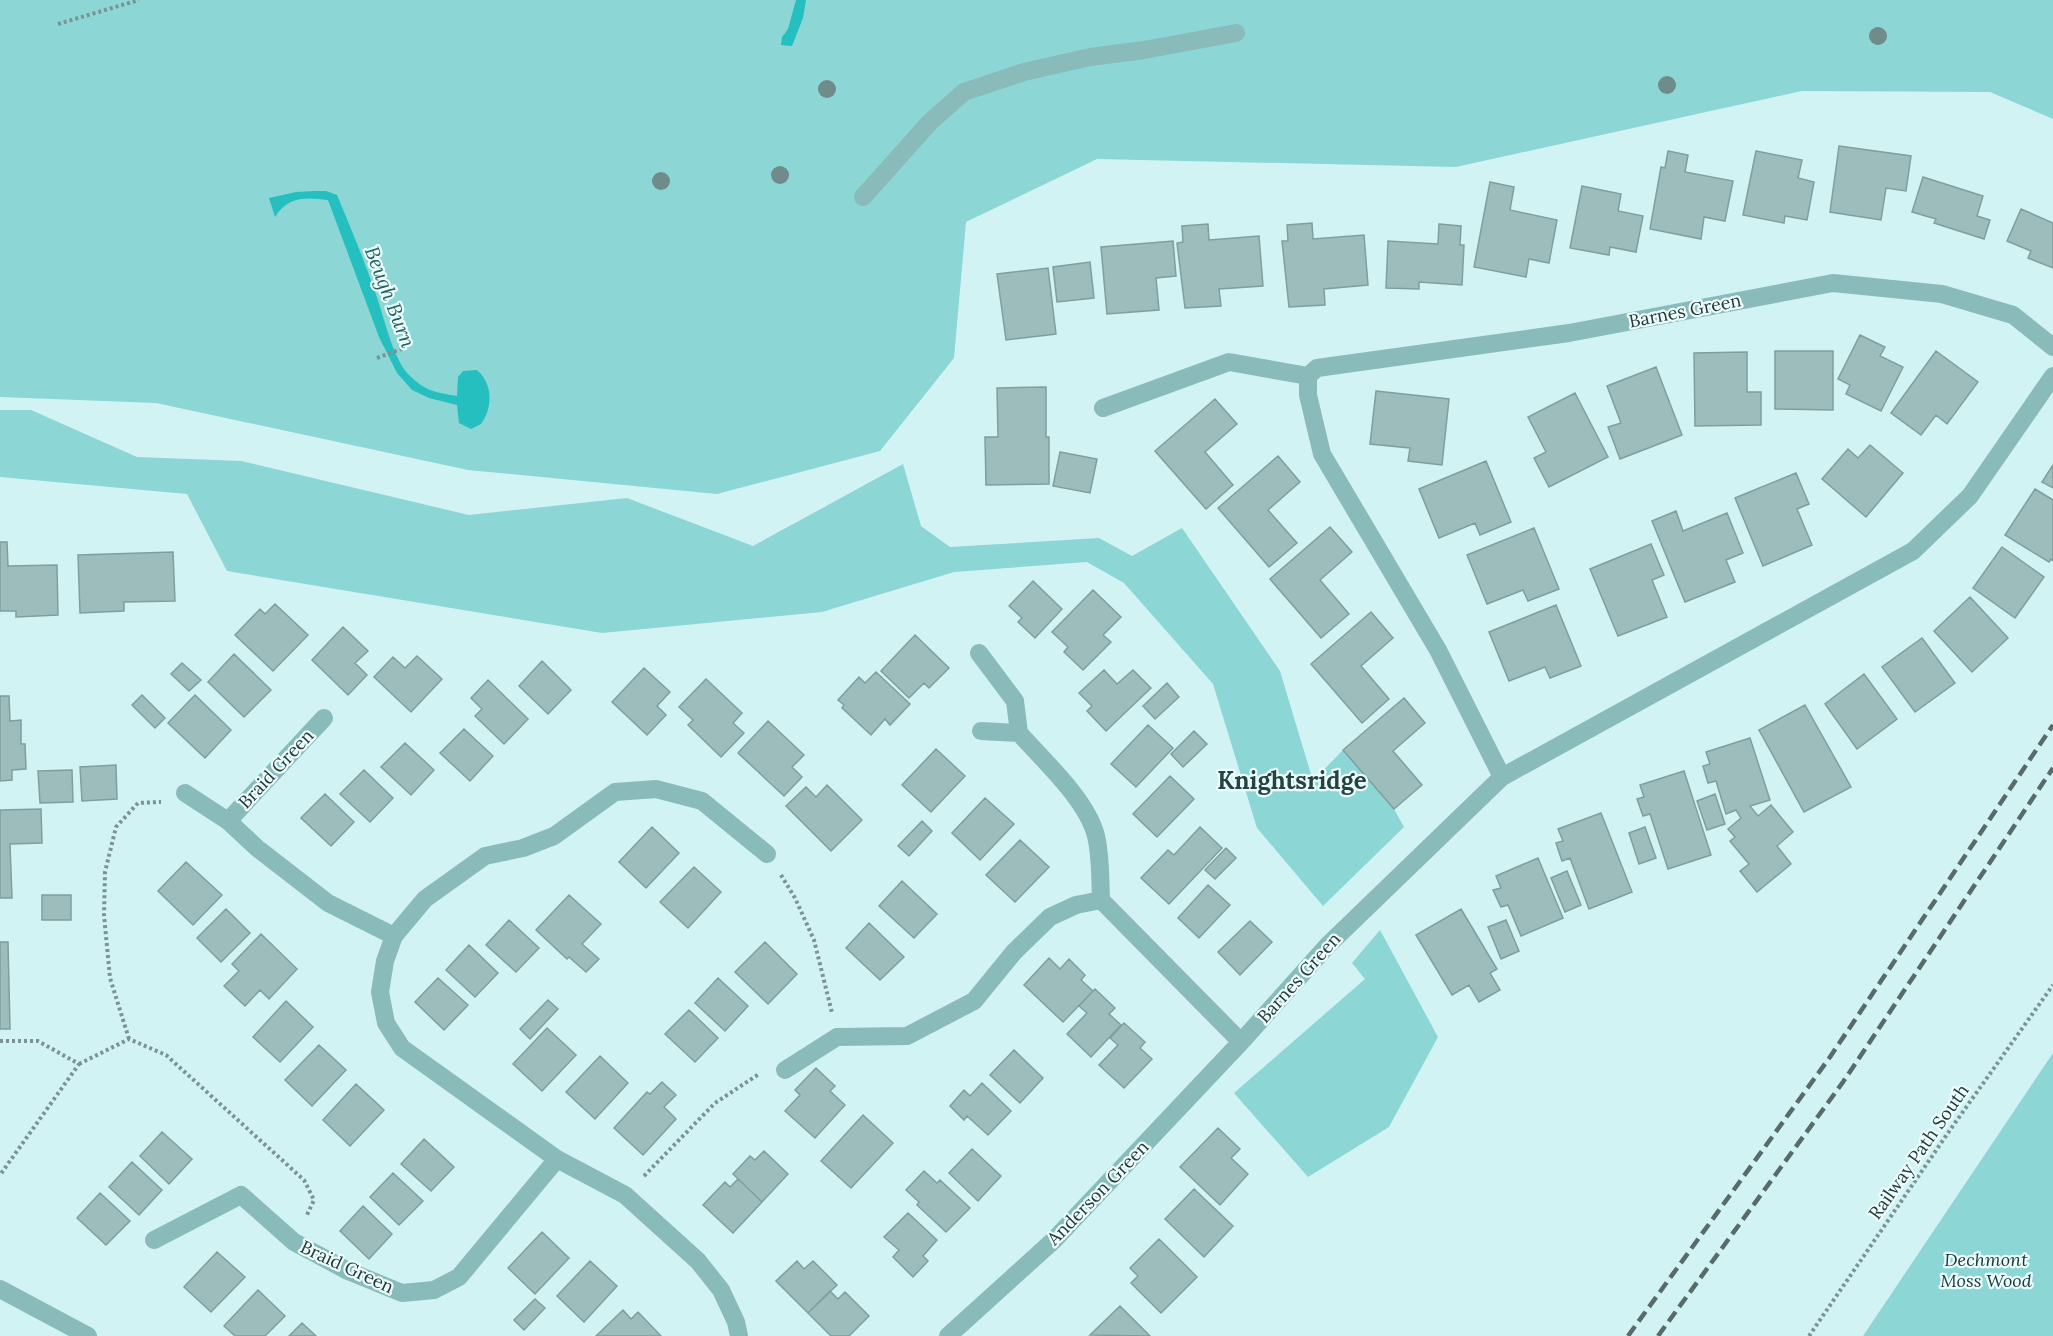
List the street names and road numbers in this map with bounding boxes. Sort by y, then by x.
street label: Barnes Green [1627,288,1743,333]
street label: Braid Green [233,724,318,813]
street label: Barnes Green [1252,928,1345,1028]
street label: Railway Path South [1863,1080,1974,1224]
street label: Anderson Green [1041,1135,1153,1251]
street label: Braid Green [297,1235,398,1298]

